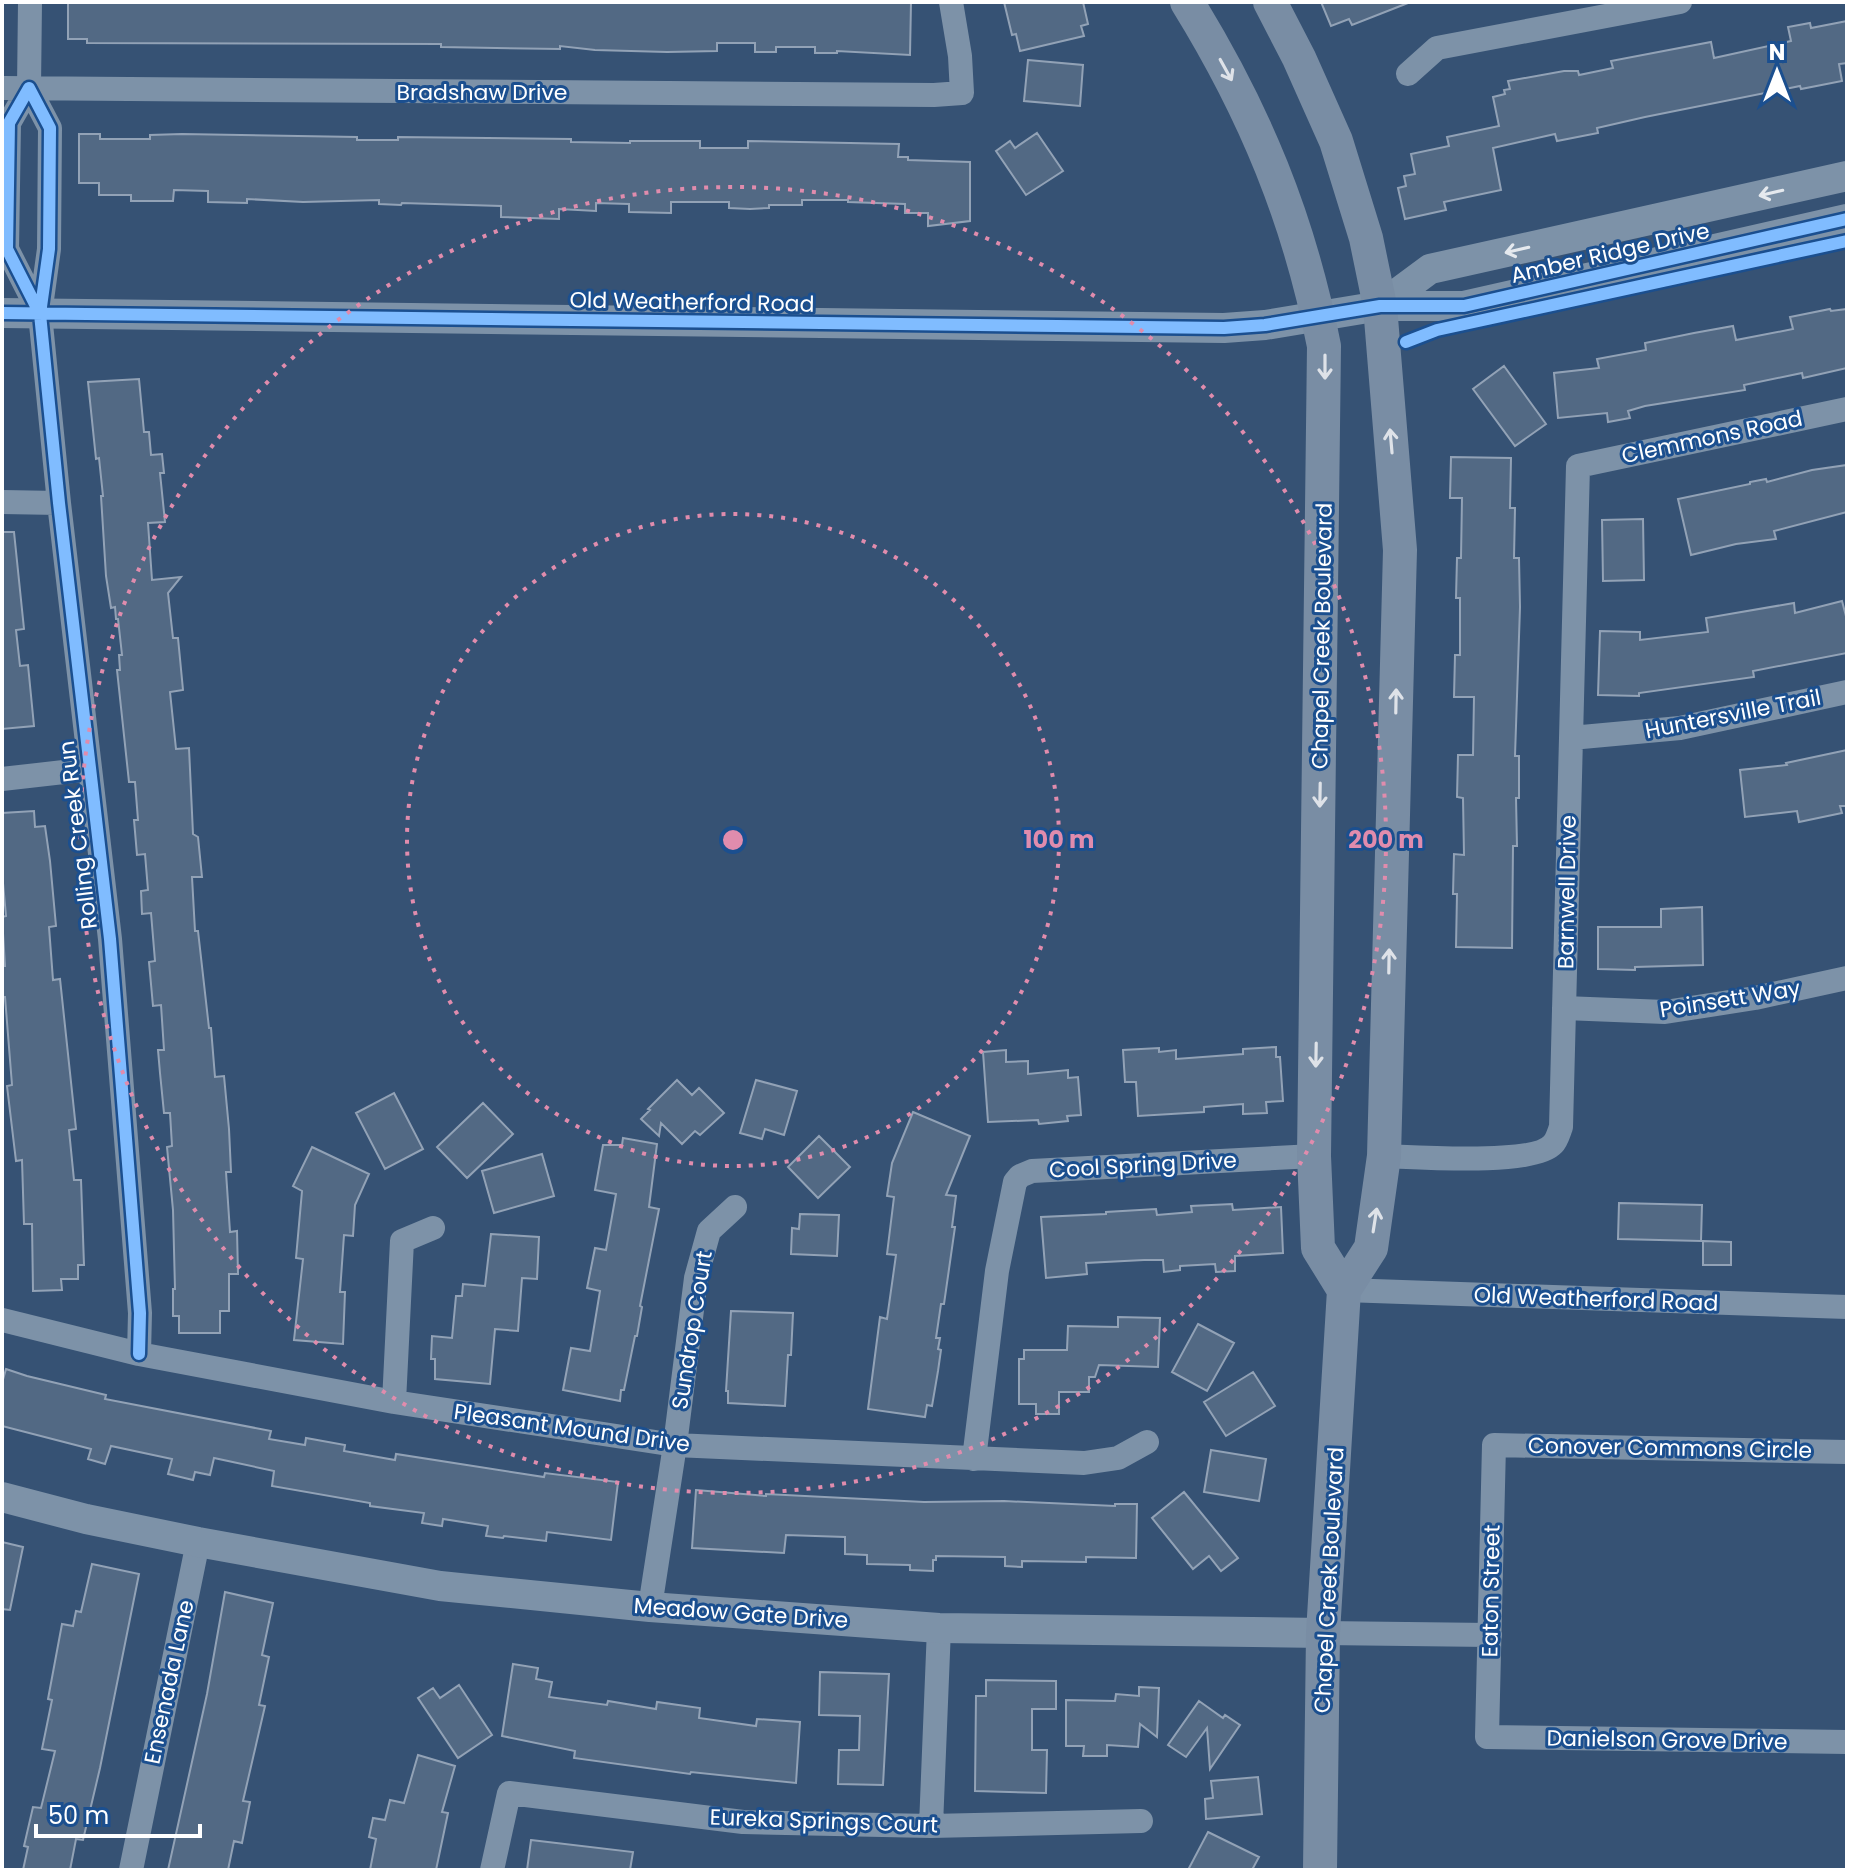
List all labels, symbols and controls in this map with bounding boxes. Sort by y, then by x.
north arrow [1737,32,1817,112]
text: N [1769,37,1785,68]
one-way arrow [1218,57,1234,81]
street label: Bradshaw Drive [397,77,567,108]
one-way arrow [1759,186,1784,201]
street label: Amber Ridge Drive [1507,215,1713,291]
one-way arrow [1505,243,1530,258]
street label: Old Weatherford Road [569,284,815,320]
one-way arrow [1317,353,1332,380]
street label: Clemmons Road [1619,403,1805,471]
one-way arrow [1383,428,1398,455]
street label: Chapel Creek Boulevard [1304,503,1340,769]
street label: Huntersville Trail [1642,682,1824,746]
one-way arrow [1388,688,1404,715]
street label: Rolling Creek Run [51,739,105,931]
one-way arrow [1312,781,1327,808]
street label: Barnwell Drive [1550,815,1584,969]
text: 100 m [1024,823,1094,856]
text: 200 m [1348,823,1424,856]
centre of rings [719,826,747,854]
one-way arrow [1382,948,1397,975]
street label: Poinsett Way [1657,972,1803,1025]
one-way arrow [1308,1041,1324,1068]
street label: Cool Spring Drive [1048,1145,1238,1185]
one-way arrow [1368,1208,1383,1233]
street label: Sundrop Court [664,1248,720,1412]
street label: Old Weatherford Road [1473,1279,1719,1319]
street label: Pleasant Mound Drive [452,1396,692,1460]
street label: Conover Commons Circle [1528,1430,1812,1466]
street label: Chapel Creek Boulevard [1307,1446,1351,1714]
street label: Eaton Street [1474,1524,1508,1658]
street label: Meadow Gate Drive [633,1590,849,1636]
street label: Ensenada Lane [136,1597,202,1767]
street label: Danielson Grove Drive [1546,1722,1788,1758]
scale bar [36,1788,200,1838]
text: 50 m [48,1799,109,1832]
street label: Eureka Springs Court [709,1802,939,1840]

